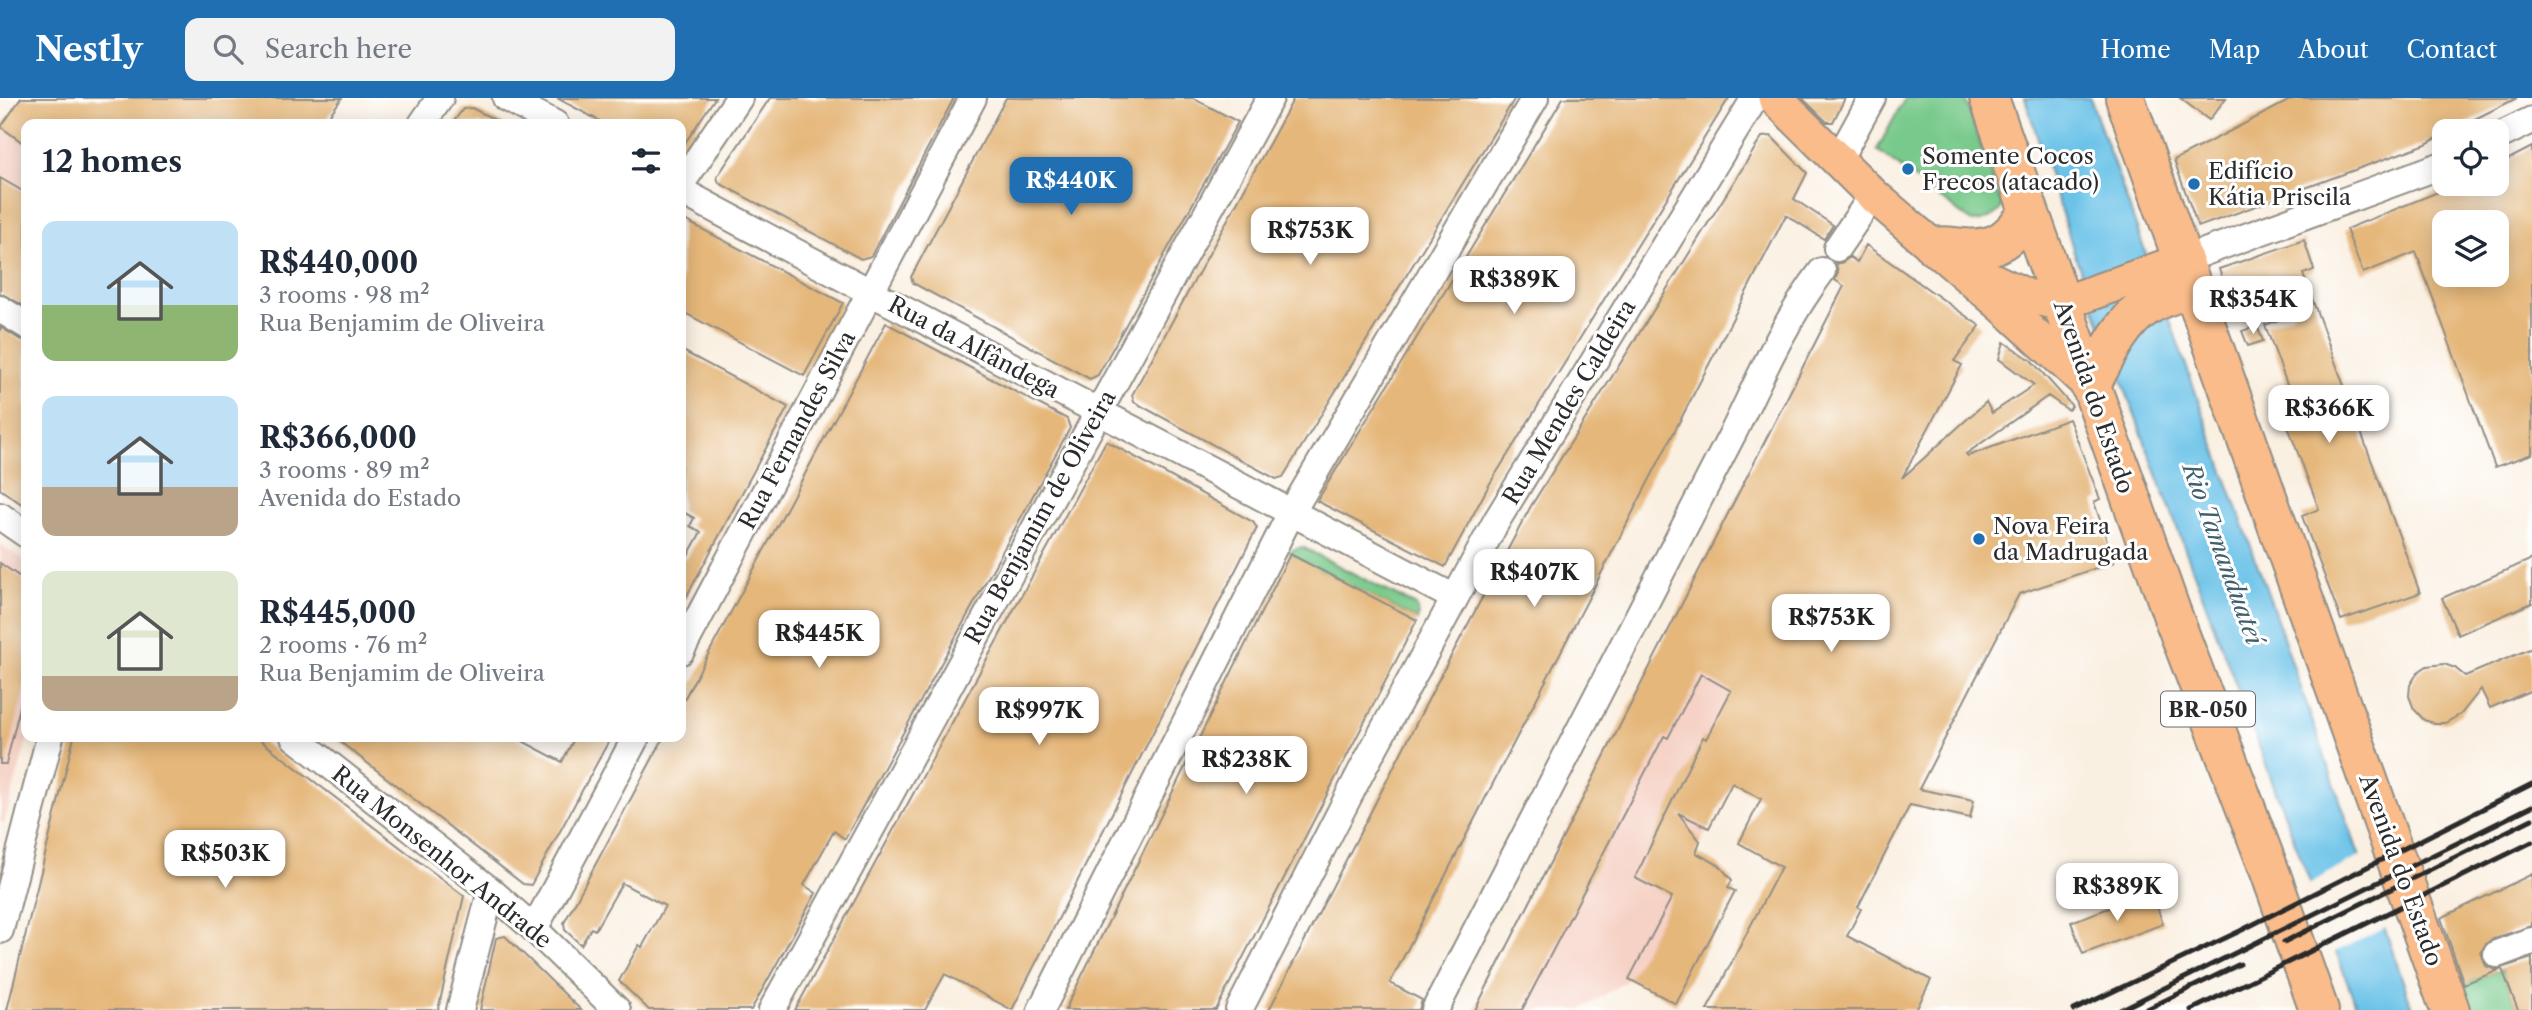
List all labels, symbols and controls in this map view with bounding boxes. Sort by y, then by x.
search box [185,18,675,81]
text: Nestly [35,29,143,70]
icon: search [209,30,247,68]
text: Search here [265,33,412,65]
text: Home [2100,35,2171,64]
text: Map [2209,35,2260,64]
text: About [2298,35,2369,64]
text: Contact [2407,35,2497,64]
map controls [2432,119,2509,287]
button: locate [2432,119,2509,196]
icon: filters [627,142,665,180]
place label: Somente Cocos Frecos (atacado) [1922,142,2099,196]
text: 12 homes [42,143,182,180]
place label: Edifício Kátia Priscila [2208,157,2352,211]
pin: R$440K [1014,158,1128,217]
marker: Somente Cocos Frecos (atacado) [1900,161,1916,177]
text: R$440K [1026,166,1116,194]
marker: Edifício Kátia Priscila [2186,176,2202,192]
pin: R$753K [1253,208,1367,267]
button: layers [2432,210,2509,287]
text: R$753K [1267,216,1353,244]
text: R$440,000 [259,244,418,281]
icon: home [98,249,182,333]
pin: R$389K [1457,256,1571,316]
text: R$389K [1469,265,1559,293]
pin: R$354K [2196,276,2310,336]
text: 3 rooms · 98 m² [259,281,430,309]
text: R$354K [2209,285,2297,313]
street label: Rua da Alfândega [884,290,1065,404]
street label: Rua Mendes Caldeira [1497,294,1642,510]
street label: Avenida do Estado [2048,296,2140,497]
text: Rua Benjamim de Oliveira [259,309,545,337]
street label: Rua Fernandes Silva [733,325,862,534]
street label: Rua Benjamim de Oliveira [958,384,1122,649]
pin: R$366K [2272,386,2386,445]
text: R$366K [2284,394,2374,422]
text: R$366,000 [259,419,417,456]
icon: home [98,424,182,508]
text: 3 rooms · 89 m² [259,456,430,484]
water label: Rio Tamanduateí [2176,457,2270,651]
text: Avenida do Estado [259,484,461,512]
place label: Nova Feira da Madrugada [1993,512,2149,566]
marker: Nova Feira da Madrugada [1971,531,1987,547]
pin: R$407K [1477,550,1591,609]
text: R$407K [1489,558,1579,586]
text: R$445,000 [259,594,416,631]
pin: R$753K [1774,594,1888,654]
icon: home [98,599,182,683]
text: R$753K [1788,603,1874,631]
pin: R$445K [762,610,876,670]
text: R$445K [775,619,863,647]
text: 2 rooms · 76 m² [259,631,427,659]
text: Rua Benjamim de Oliveira [259,659,545,687]
pin: R$997K [982,688,1096,747]
road number: BR-050 [2161,692,2255,726]
text: R$997K [995,696,1083,724]
pin: R$238K [1189,736,1303,796]
text: R$238K [1201,745,1291,773]
street label: Rua Monsenhor Andrade [327,760,557,954]
street label: Avenida do Estado [2353,769,2449,970]
pin: R$503K [168,830,282,890]
text: R$503K [180,839,270,867]
pin: R$389K [2060,864,2174,923]
text: R$389K [2072,872,2162,900]

